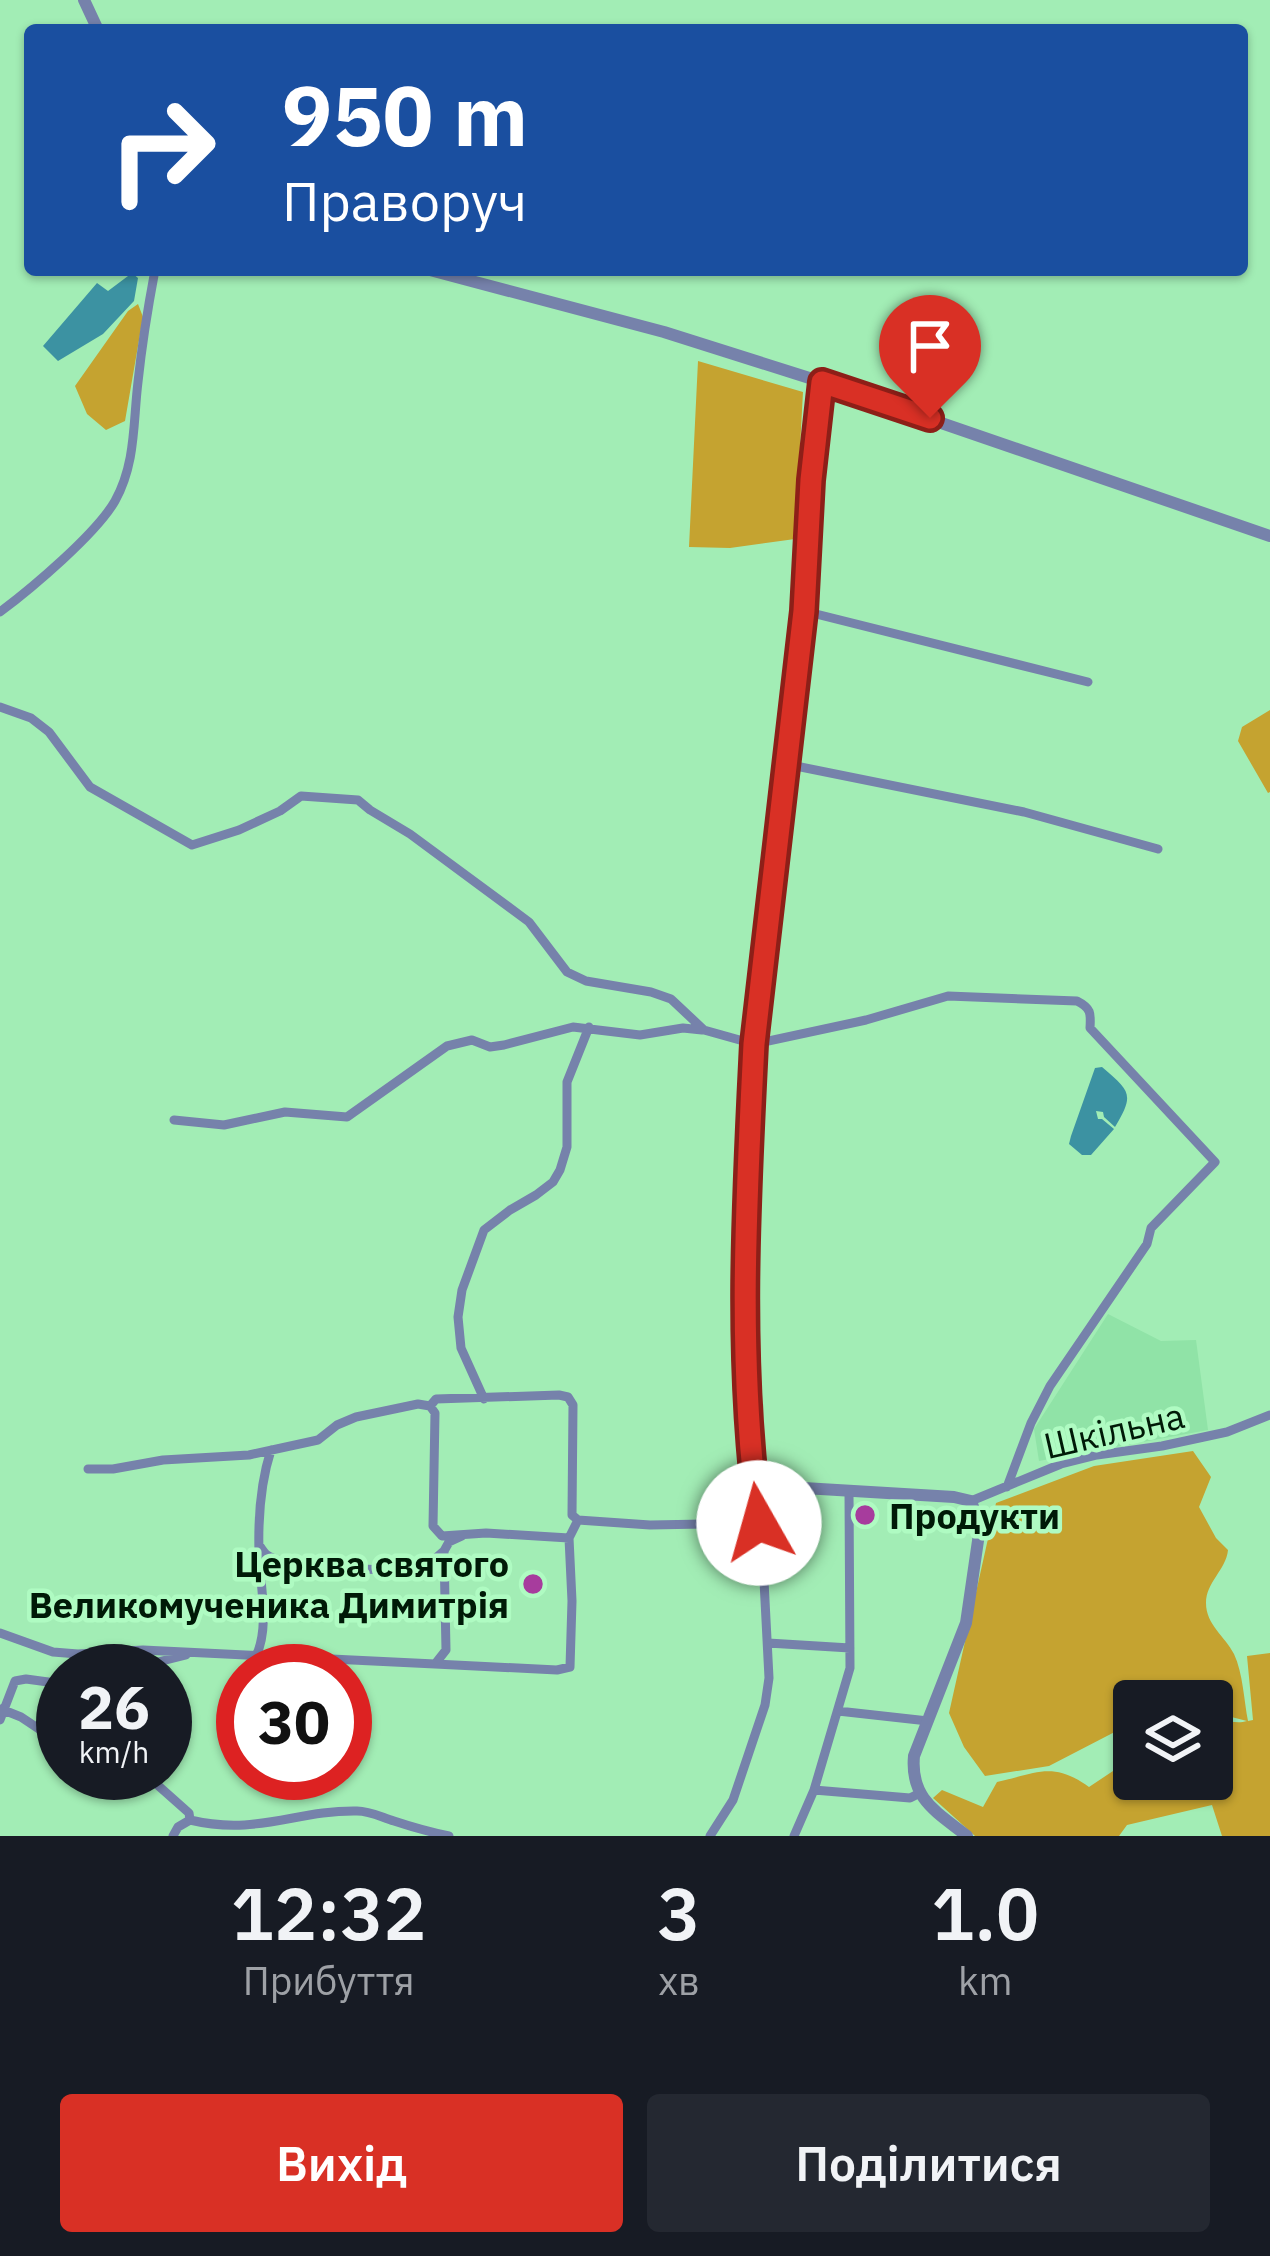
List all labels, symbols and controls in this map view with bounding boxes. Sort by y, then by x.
text: 950 m [282,60,528,169]
icon: right [84,72,240,228]
text: Праворуч [282,166,527,236]
pin [879,295,981,418]
icon: arrive [897,313,963,379]
street label: Шкільна [1039,1391,1189,1469]
position arrow [696,1460,822,1586]
place label: Продукти [889,1492,1060,1539]
marker: Продукти [852,1502,878,1528]
place label: Церква святого Великомученика Димитрія [29,1540,509,1628]
marker: Церква святого Великомученика Димитрія [520,1571,546,1597]
speed limit sign: 30 [216,1644,372,1800]
text: 26 [78,1667,150,1746]
map controls [1113,1680,1233,1800]
button: layers [1113,1680,1233,1800]
text: km/h [79,1732,149,1771]
text: 12:32 [231,1866,427,1960]
text: 3 [657,1866,701,1960]
text: 1.0 [931,1866,1039,1960]
text: Прибуття [243,1955,415,2006]
text: хв [658,1955,700,2006]
text: km [958,1955,1013,2006]
button: Вихід [60,2094,623,2232]
button: Поділитися [647,2094,1210,2232]

